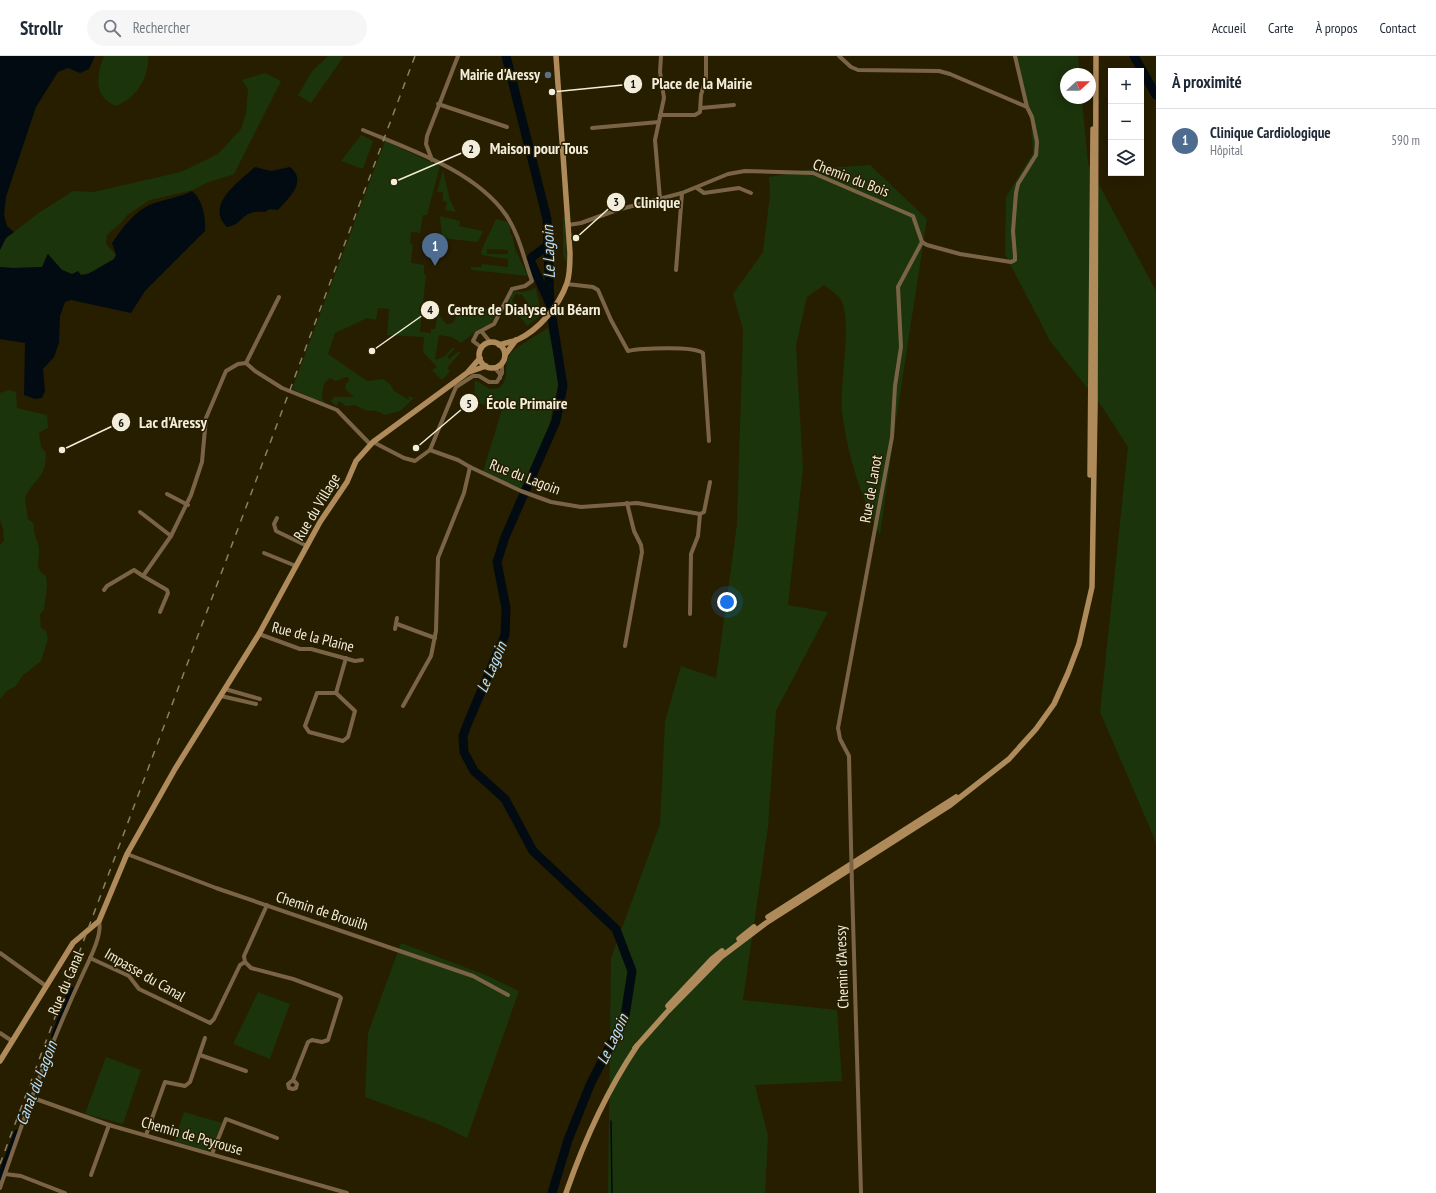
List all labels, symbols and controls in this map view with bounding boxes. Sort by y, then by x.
search box [87,10,367,46]
text: Strollr [20,16,63,40]
icon: search [101,17,123,39]
text: Rechercher [133,18,190,37]
text: Accueil [1212,19,1246,37]
text: Carte [1268,19,1294,37]
text: À propos [1316,19,1358,37]
text: Contact [1380,19,1416,37]
place label: Mairie d'Aressy [460,65,541,84]
north arrow [1060,68,1096,104]
map controls [1108,68,1144,176]
button: + [1108,68,1144,104]
marker: Mairie d'Aressy [543,70,553,80]
callout: Place de la Mairie [623,70,760,98]
text: À proximité [1172,71,1242,93]
text: Place de la Mairie [652,73,752,93]
text: 1 [630,76,636,91]
button: − [1108,104,1144,140]
text: Clinique Cardiologique [1210,123,1331,142]
text: 1 [1182,132,1188,149]
text: 590 m [1391,132,1420,149]
callout: Maison pour Tous [461,135,597,163]
text: Maison pour Tous [490,138,589,158]
button: layers [1108,140,1144,176]
text: 2 [468,141,474,156]
text: Hôpital [1210,142,1243,159]
street label: Chemin du Bois [810,154,892,201]
callout: Clinique [606,188,689,216]
text: Clinique [634,192,680,212]
text: 3 [613,194,619,209]
water label: Le Lagoin [537,224,559,279]
pin: 1 [422,233,448,266]
callout: Centre de Dialyse du Béarn [420,296,609,324]
text: Centre de Dialyse du Béarn [447,299,601,319]
text: 4 [427,302,433,317]
callout: École Primaire [459,389,576,417]
text: École Primaire [486,393,568,413]
text: 5 [466,396,472,411]
callout: Lac d'Aressy [111,408,215,436]
text: Lac d'Aressy [139,412,208,432]
text: 6 [118,415,124,430]
street label: Rue du Lagoin [487,454,563,499]
street label: Rue de Lanot [855,454,886,524]
street label: Rue du Village [289,470,344,544]
your location [717,592,737,612]
street label: Rue de la Plaine [270,617,356,656]
water label: Le Lagoin [471,638,511,695]
street label: Chemin de Brouilh [274,887,371,934]
street label: Chemin d'Aressy [831,925,852,1009]
street label: Impasse du Canal [101,944,190,1006]
street label: Rue du Canal [44,947,88,1018]
water label: Le Lagoin [592,1010,633,1067]
water label: Canal du Lagoin [11,1037,62,1128]
street label: Chemin de Peyrouse [139,1112,245,1159]

